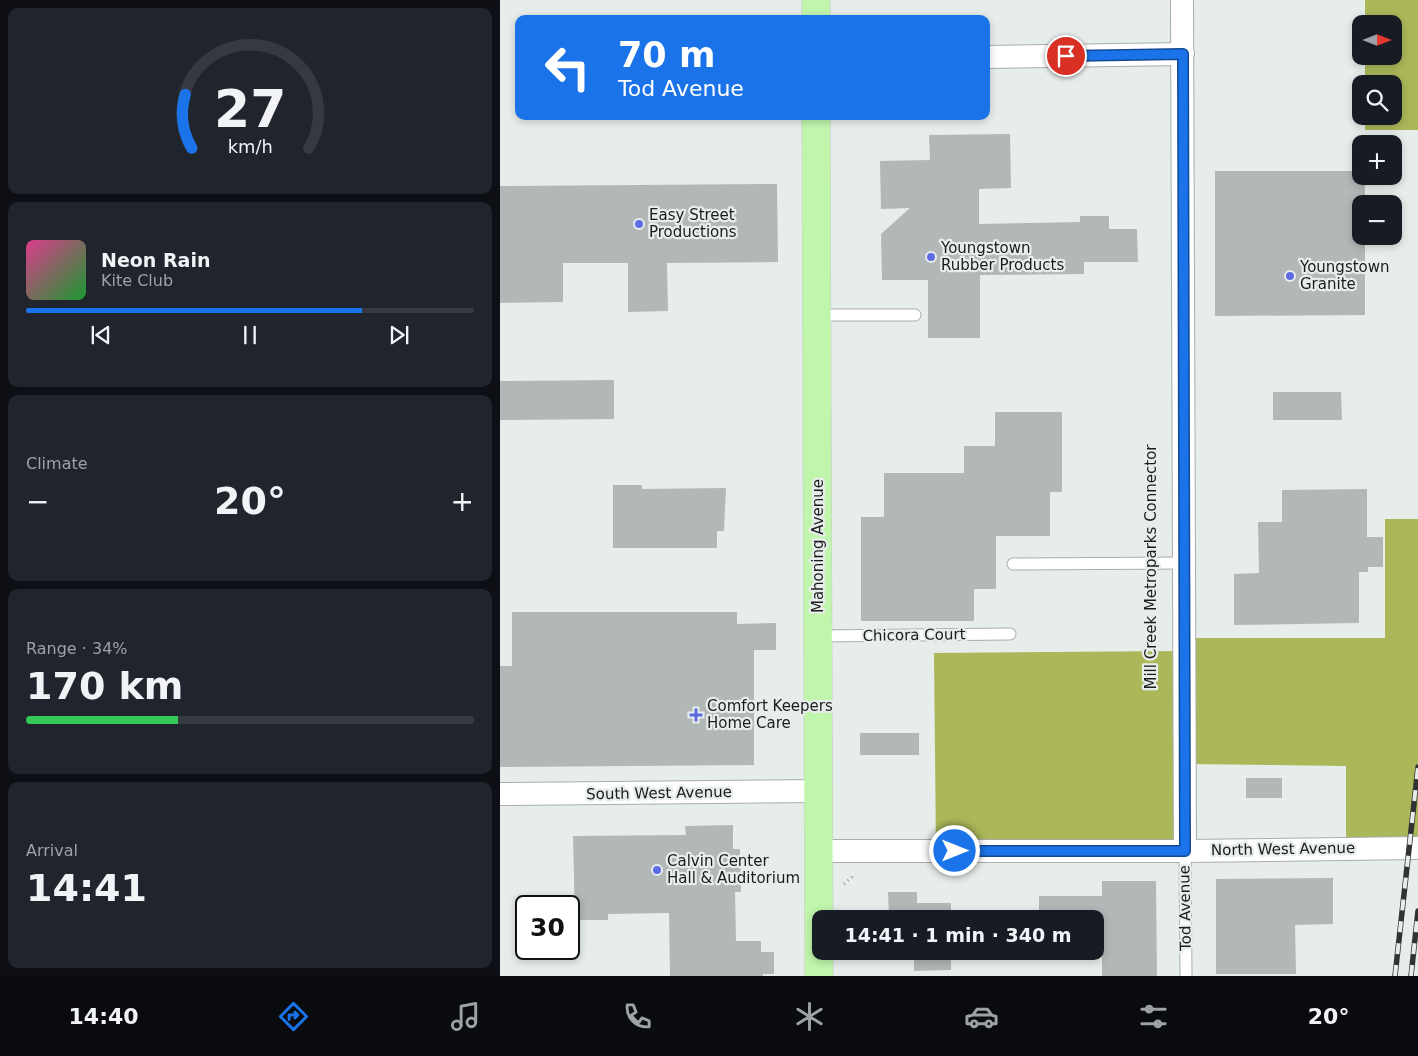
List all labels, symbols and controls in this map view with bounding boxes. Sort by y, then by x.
north arrow [1352,15,1402,65]
map controls [1352,15,1402,245]
icon: left [535,35,600,100]
text: 70 m [618,35,715,75]
pin [1045,35,1087,77]
icon: arrive [1052,42,1080,70]
button: search [1352,75,1402,125]
text: Tod Avenue [618,76,744,101]
text: 27 [214,79,286,139]
button: + [1352,135,1402,185]
text: km/h [227,136,273,157]
button: − [1352,195,1402,245]
place label: Easy Street Productions [649,206,737,241]
marker: Easy Street Productions [633,218,645,230]
place label: Youngstown Rubber Products [940,239,1064,274]
text: Neon Rain [101,249,210,271]
marker: Youngstown Rubber Products [925,251,937,263]
place label: Youngstown Granite [1299,258,1390,293]
marker: Youngstown Granite [1284,270,1296,282]
text: Kite Club [101,271,173,290]
icon: previous [87,321,115,349]
icon: pause [236,321,264,349]
icon: next [385,321,413,349]
street label: Mill Creek Metroparks Connector [1142,444,1160,690]
text: Climate [26,454,88,473]
text: 20° [214,479,286,523]
street label: Mahoning Avenue [809,479,827,613]
text: − [26,485,49,518]
text: + [451,485,474,518]
street label: Chicora Court [862,625,966,645]
text: Range · 34% [26,639,128,658]
text: 170 km [26,664,183,708]
place label: Comfort Keepers Home Care [707,697,833,732]
marker: Comfort Keepers Home Care [689,708,703,722]
street label: South West Avenue [586,783,732,803]
position arrow [928,824,980,876]
street label: North West Avenue [1211,839,1355,859]
text: Arrival [26,841,78,860]
place label: Calvin Center Hall & Auditorium [667,852,800,887]
marker: Calvin Center Hall & Auditorium [651,864,663,876]
street label: Tod Avenue [1175,865,1195,952]
text: 14:41 [26,866,147,910]
speed limit sign: 30 [515,895,580,960]
text: 14:41 · 1 min · 340 m [844,924,1072,946]
icon: directions [276,999,311,1034]
icon: music [448,999,483,1034]
icon: phone [620,999,655,1034]
icon: climate [792,999,827,1034]
icon: car [964,999,999,1034]
icon: filters [1136,999,1171,1034]
text: 14:40 [69,1004,139,1029]
text: 20° [1308,1004,1349,1029]

